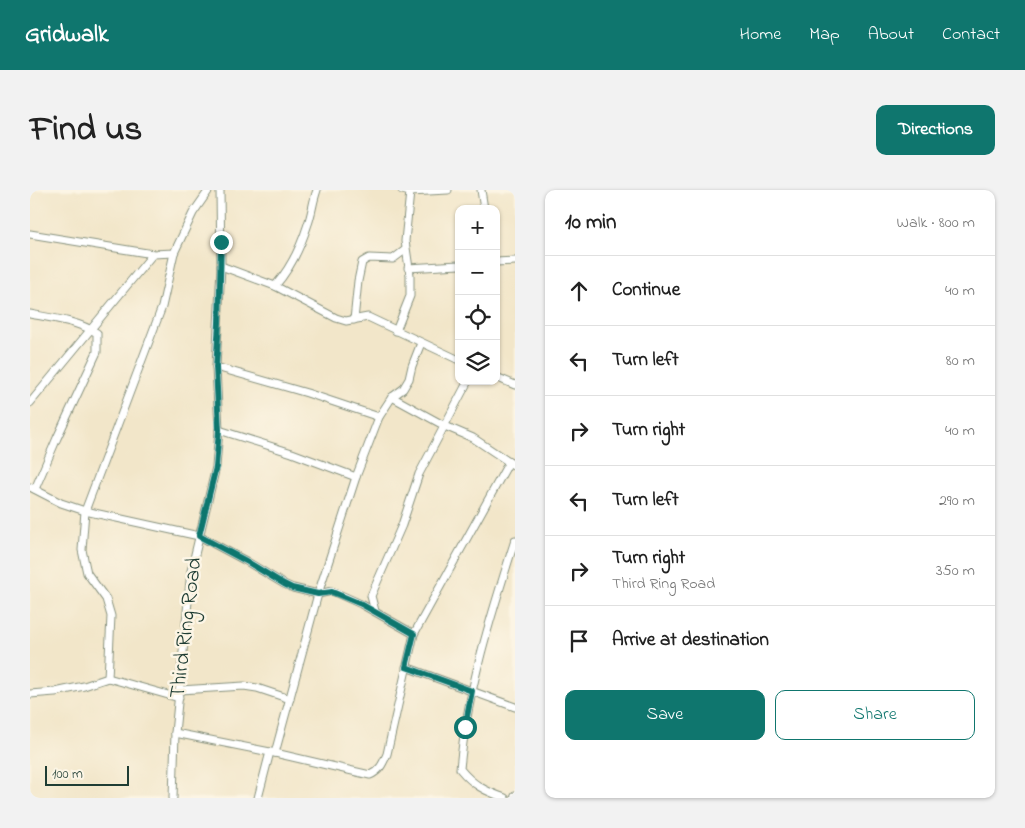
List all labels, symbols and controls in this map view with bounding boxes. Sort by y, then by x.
text: Gridwalk [25,18,109,53]
text: Home [740,22,781,48]
text: Map [809,22,840,48]
text: About [868,22,914,48]
text: Contact [942,22,1000,48]
text: Find us [30,105,142,156]
button: Directions [876,105,995,155]
map controls [455,205,500,385]
button: + [455,205,500,250]
text: 10 min [565,208,616,238]
text: Walk · 800 m [897,211,975,235]
route end [210,231,233,254]
button: − [455,250,500,295]
icon: ahead [565,277,593,305]
text: Continue [612,277,680,304]
text: 40 m [945,279,975,303]
button: locate [455,295,500,340]
button: layers [455,340,500,385]
icon: left [565,347,593,375]
text: Turn left [612,347,679,374]
text: 80 m [946,349,975,373]
icon: right [565,417,593,445]
text: Turn right [612,417,685,444]
text: 40 m [945,419,975,443]
icon: left [565,487,593,515]
text: Turn left [612,487,679,514]
text: 290 m [939,489,975,513]
text: Turn right [612,545,685,572]
street label: Third Ring Road [162,556,213,701]
icon: right [565,557,593,585]
text: 350 m [936,559,975,583]
text: Third Ring Road [612,572,715,596]
icon: arrive [565,627,593,655]
text: Arrive at destination [612,627,769,654]
button: Save [565,690,765,740]
button: Share [775,690,975,740]
route start [454,716,477,739]
scale bar [45,763,129,786]
text: 100 m [52,764,83,785]

